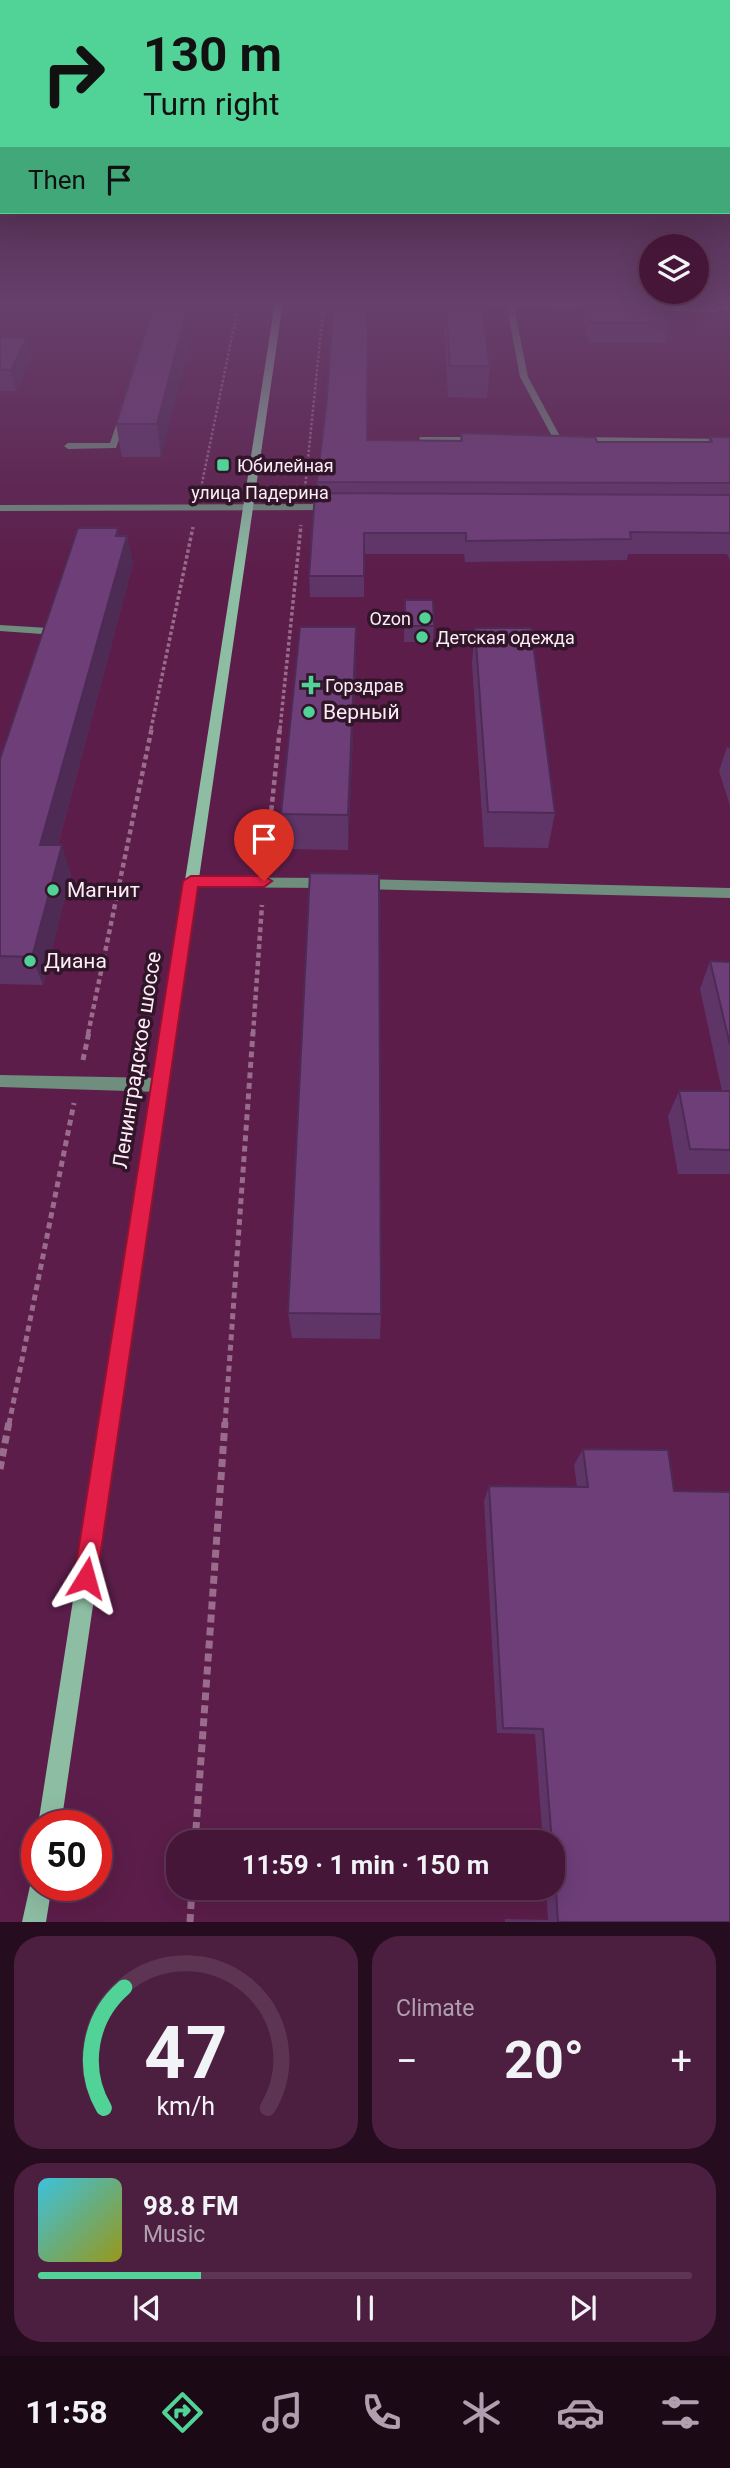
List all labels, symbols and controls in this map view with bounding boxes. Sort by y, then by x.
text: 130 m [143,26,282,83]
icon: right [28,28,119,119]
text: Turn right [143,85,279,123]
icon: arrive [100,161,138,199]
text: Then [28,165,86,195]
map controls [639,234,709,304]
button: layers [639,234,709,304]
place label: Юбилейная [237,455,334,476]
marker: Юбилейная [215,457,231,473]
street label: улица Падерина [191,482,329,503]
place label: Ozon [370,608,411,629]
marker: Ozon [417,610,433,626]
place label: Детская одежда [436,627,575,648]
marker: Детская одежда [414,629,430,645]
place label: Горздрав [325,675,404,696]
marker: Горздрав [303,677,319,693]
place label: Верный [323,700,400,724]
marker: Верный [301,704,317,720]
pin [234,809,294,881]
icon: arrive [245,820,283,858]
place label: Магнит [67,878,140,902]
marker: Магнит [45,882,61,898]
place label: Диана [44,949,107,973]
street label: Ленинградское шоссе [108,950,166,1170]
marker: Диана [22,953,38,969]
position arrow [49,1541,123,1615]
speed limit sign: 50 [21,1810,112,1901]
text: 11:59 · 1 min · 150 m [242,1850,489,1880]
text: Climate [396,1995,475,2022]
text: 47 [144,2011,228,2097]
text: 20° [504,2030,584,2091]
text: − [396,2039,418,2083]
text: + [670,2039,692,2083]
text: km/h [157,2092,215,2121]
text: 98.8 FM [143,2191,239,2221]
text: Music [143,2221,205,2248]
icon: previous [128,2289,166,2327]
icon: pause [346,2289,384,2327]
icon: next [564,2289,602,2327]
icon: directions [158,2388,207,2437]
icon: music [258,2388,307,2437]
icon: phone [357,2388,406,2437]
icon: climate [457,2388,506,2437]
icon: car [556,2388,605,2437]
icon: filters [656,2388,705,2437]
text: 11:58 [25,2393,108,2431]

